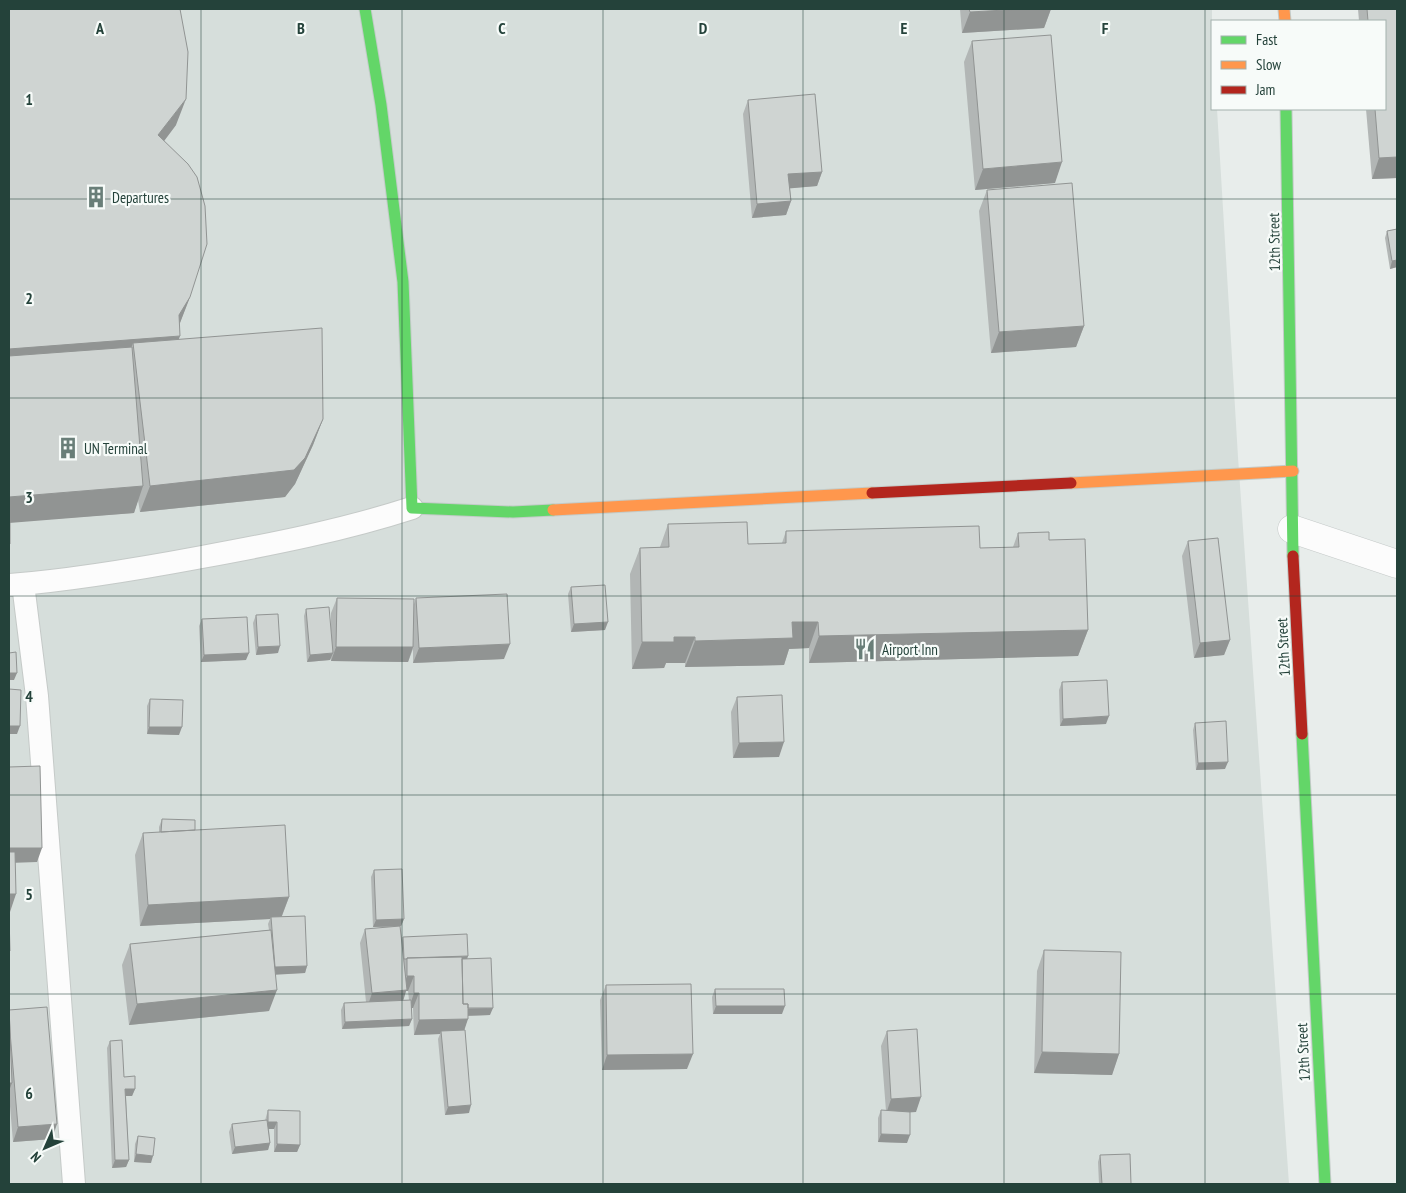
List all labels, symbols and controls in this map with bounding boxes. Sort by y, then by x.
text: A [95,18,105,38]
text: B [297,18,305,38]
text: C [498,18,506,38]
text: D [699,18,708,38]
text: E [901,18,908,38]
text: F [1102,18,1109,38]
legend [1211,20,1386,110]
text: Fast [1256,30,1277,49]
text: Slow [1256,55,1281,74]
text: Jam [1255,80,1275,99]
text: 1 [25,89,33,109]
building icon: Departures [83,184,109,210]
place label: Departures [112,188,169,207]
street label: 12th Street [1264,213,1284,271]
text: 2 [25,288,33,308]
building icon: UN Terminal [55,435,81,461]
place label: UN Terminal [84,439,148,458]
text: 3 [25,487,33,507]
street label: 12th Street [1272,617,1294,677]
restaurant icon: Airport Inn [852,636,878,662]
place label: Airport Inn [882,640,938,659]
text: 4 [25,686,33,706]
text: 5 [25,884,33,904]
street label: 12th Street [1292,1022,1314,1082]
text: 6 [25,1083,33,1103]
north arrow [20,1123,70,1173]
text: N [27,1148,45,1166]

